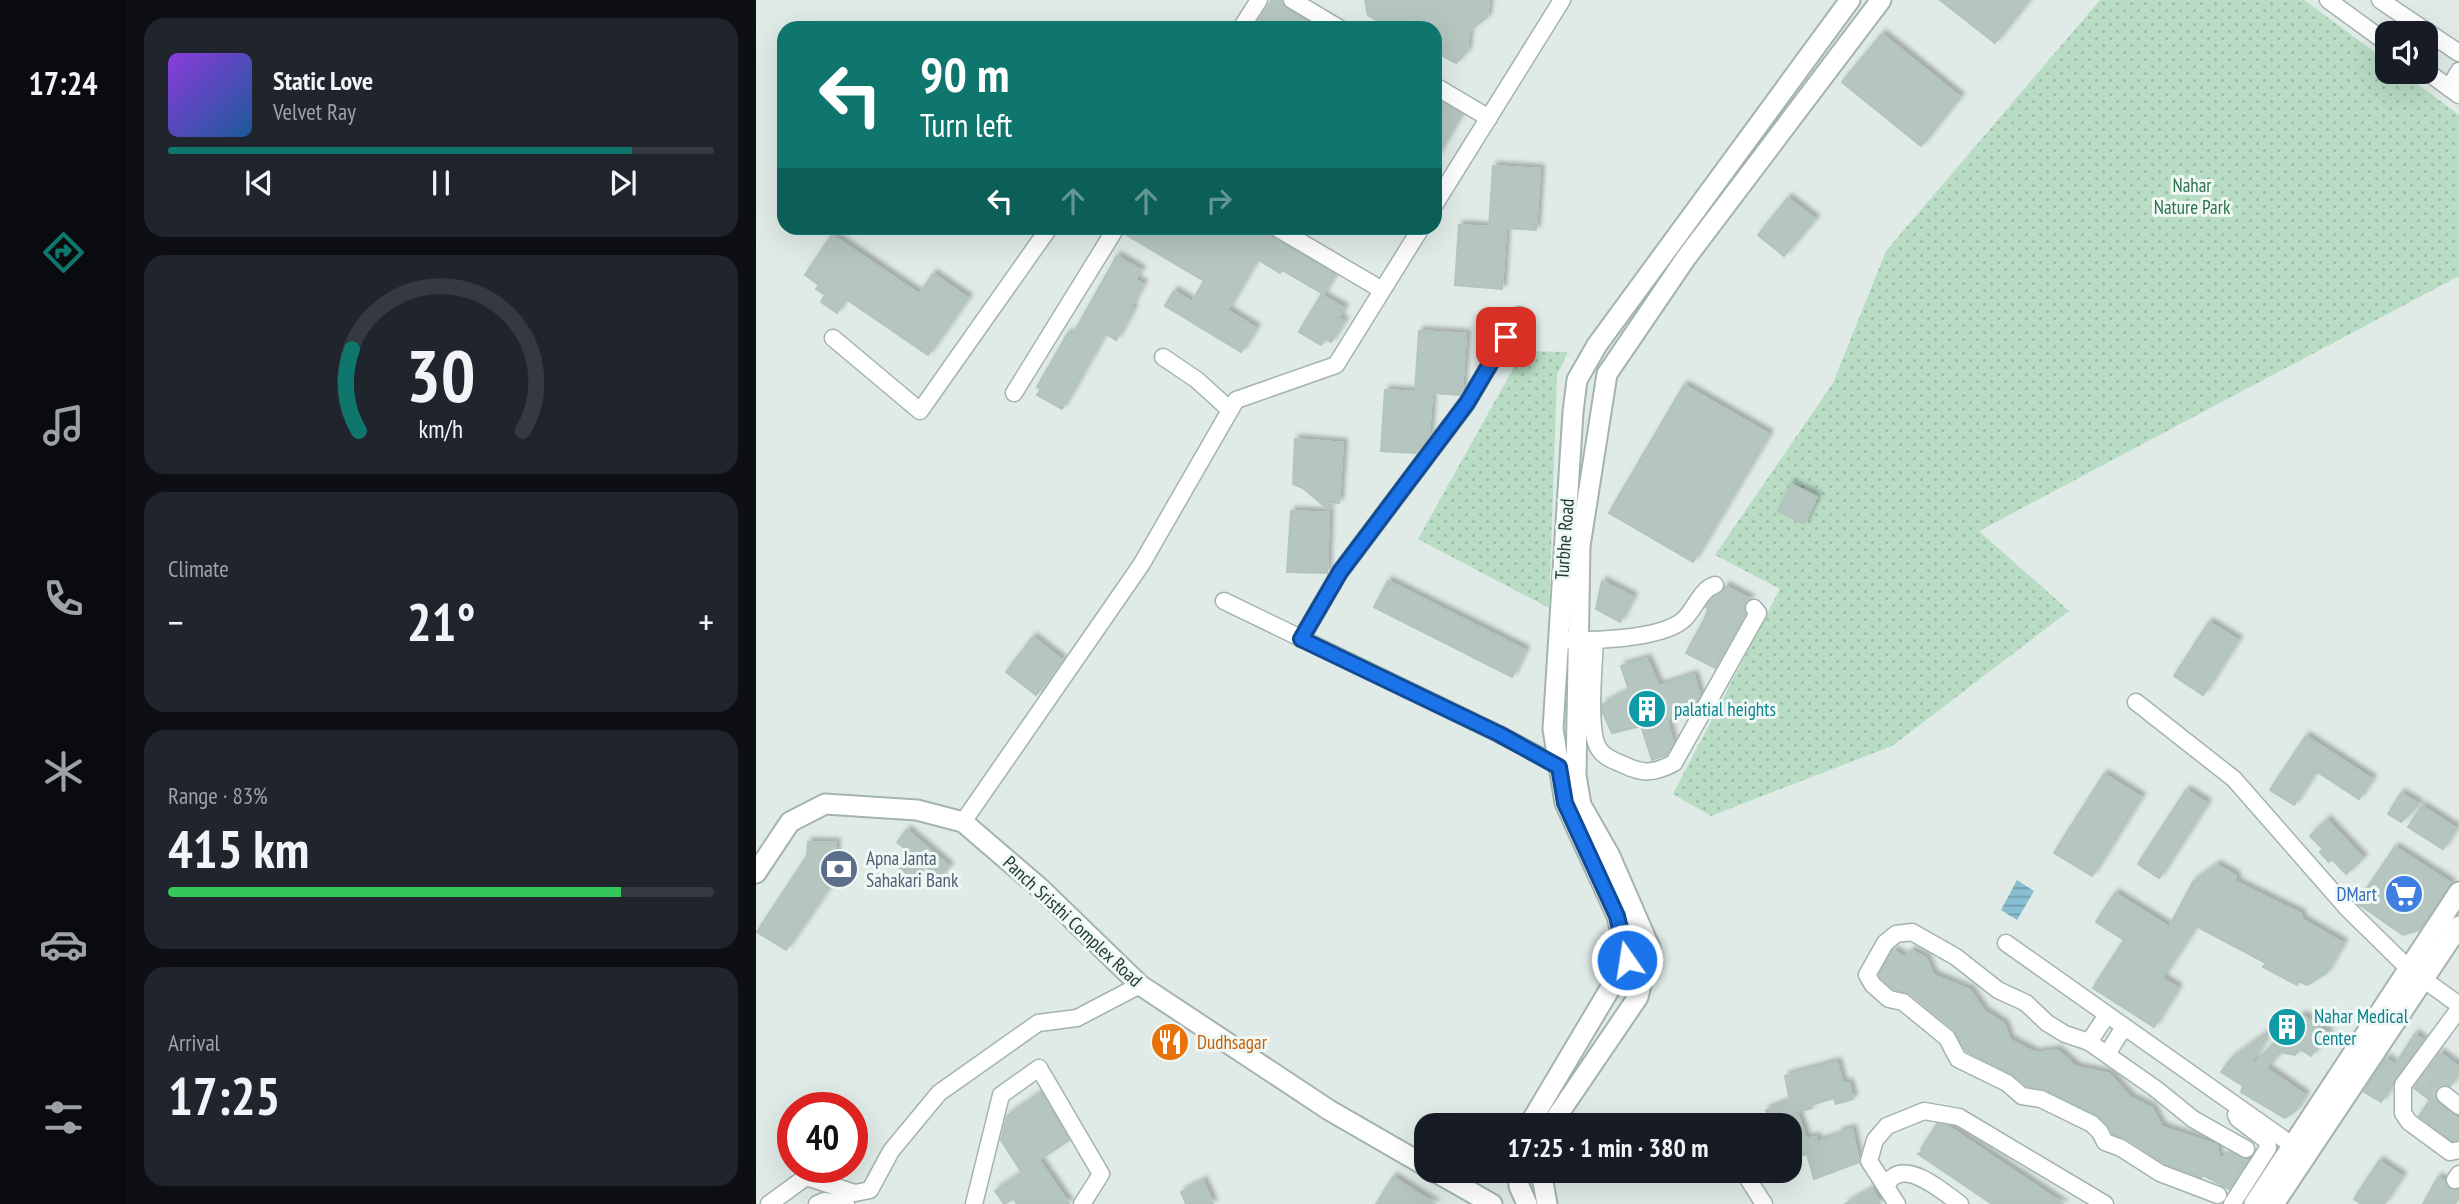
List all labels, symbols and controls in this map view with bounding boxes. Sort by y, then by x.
map controls [2375,21,2438,84]
button: sound [2375,21,2438,84]
text: 90 m [920,42,1009,106]
icon: left [805,49,896,140]
text: 17:24 [28,62,98,104]
text: Static Love [273,64,373,97]
text: Velvet Ray [273,97,356,126]
text: Turn left [920,104,1012,146]
icon: previous [240,164,278,202]
icon: pause [422,164,460,202]
icon: next [604,164,642,202]
park label: Nahar Nature Park [2154,173,2231,219]
icon: left [981,182,1019,220]
icon: ahead [1054,182,1092,220]
icon: ahead [1127,182,1165,220]
icon: right [1200,182,1238,220]
icon: directions [39,228,88,277]
pin [1476,307,1536,367]
icon: arrive [1487,318,1525,356]
text: 30 [406,327,476,421]
icon: music [39,401,88,450]
text: km/h [419,413,463,445]
street label: Turbhe Road [1549,498,1579,580]
text: Climate [168,554,229,583]
icon: phone [39,574,88,623]
text: 21° [407,588,475,655]
text: − [168,597,184,646]
text: + [698,597,714,646]
building icon: palatial heights [1626,688,1668,730]
place label: palatial heights [1674,697,1776,721]
icon: climate [39,747,88,796]
text: Range · 83% [168,781,268,810]
text: 415 km [168,815,309,882]
place label: Apna Janta Sahakari Bank [866,846,959,892]
bank icon: Apna Janta Sahakari Bank [818,848,860,890]
street label: Panch Sristhi Complex Road [998,850,1148,992]
supermarket icon: DMart [2383,873,2425,915]
place label: DMart [2336,882,2378,906]
icon: car [39,920,88,969]
position arrow [1590,923,1664,997]
place label: Nahar Medical Center [2314,1004,2409,1050]
building icon: Nahar Medical Center [2266,1006,2308,1048]
restaurant icon: Dudhsagar [1149,1021,1191,1063]
text: Arrival [168,1028,220,1057]
place label: Dudhsagar [1197,1030,1268,1054]
text: 17:25 [168,1062,280,1129]
speed limit sign: 40 [777,1092,868,1183]
icon: filters [39,1093,88,1142]
text: 17:25 · 1 min · 380 m [1508,1131,1708,1164]

